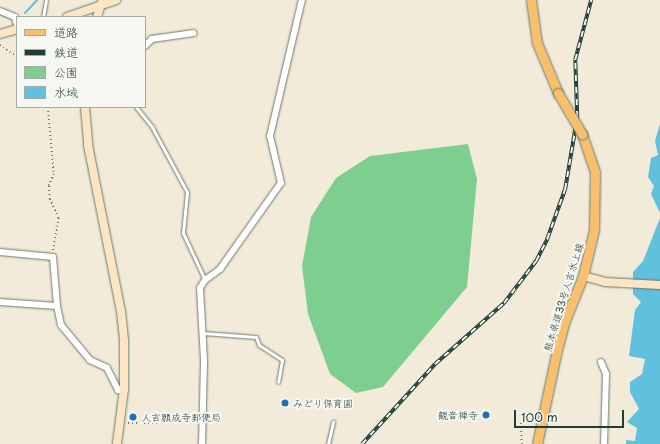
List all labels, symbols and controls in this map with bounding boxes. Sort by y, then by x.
legend [16,16,146,108]
text: 道路 [54,23,78,41]
text: 鉄道 [54,43,78,61]
text: 公園 [54,63,78,81]
text: 水域 [54,83,78,101]
street label: 熊本県道33号人吉水上線 [541,241,585,353]
place label: みどり保育園 [293,397,353,409]
marker: みどり保育園 [280,398,290,408]
scale bar [516,402,626,428]
text: 100 m [521,408,558,426]
place label: 観音禅寺 [438,409,478,421]
marker: 観音禅寺 [481,410,491,420]
place label: 人吉願成寺郵便局 [141,411,221,423]
marker: 人吉願成寺郵便局 [128,412,138,422]

